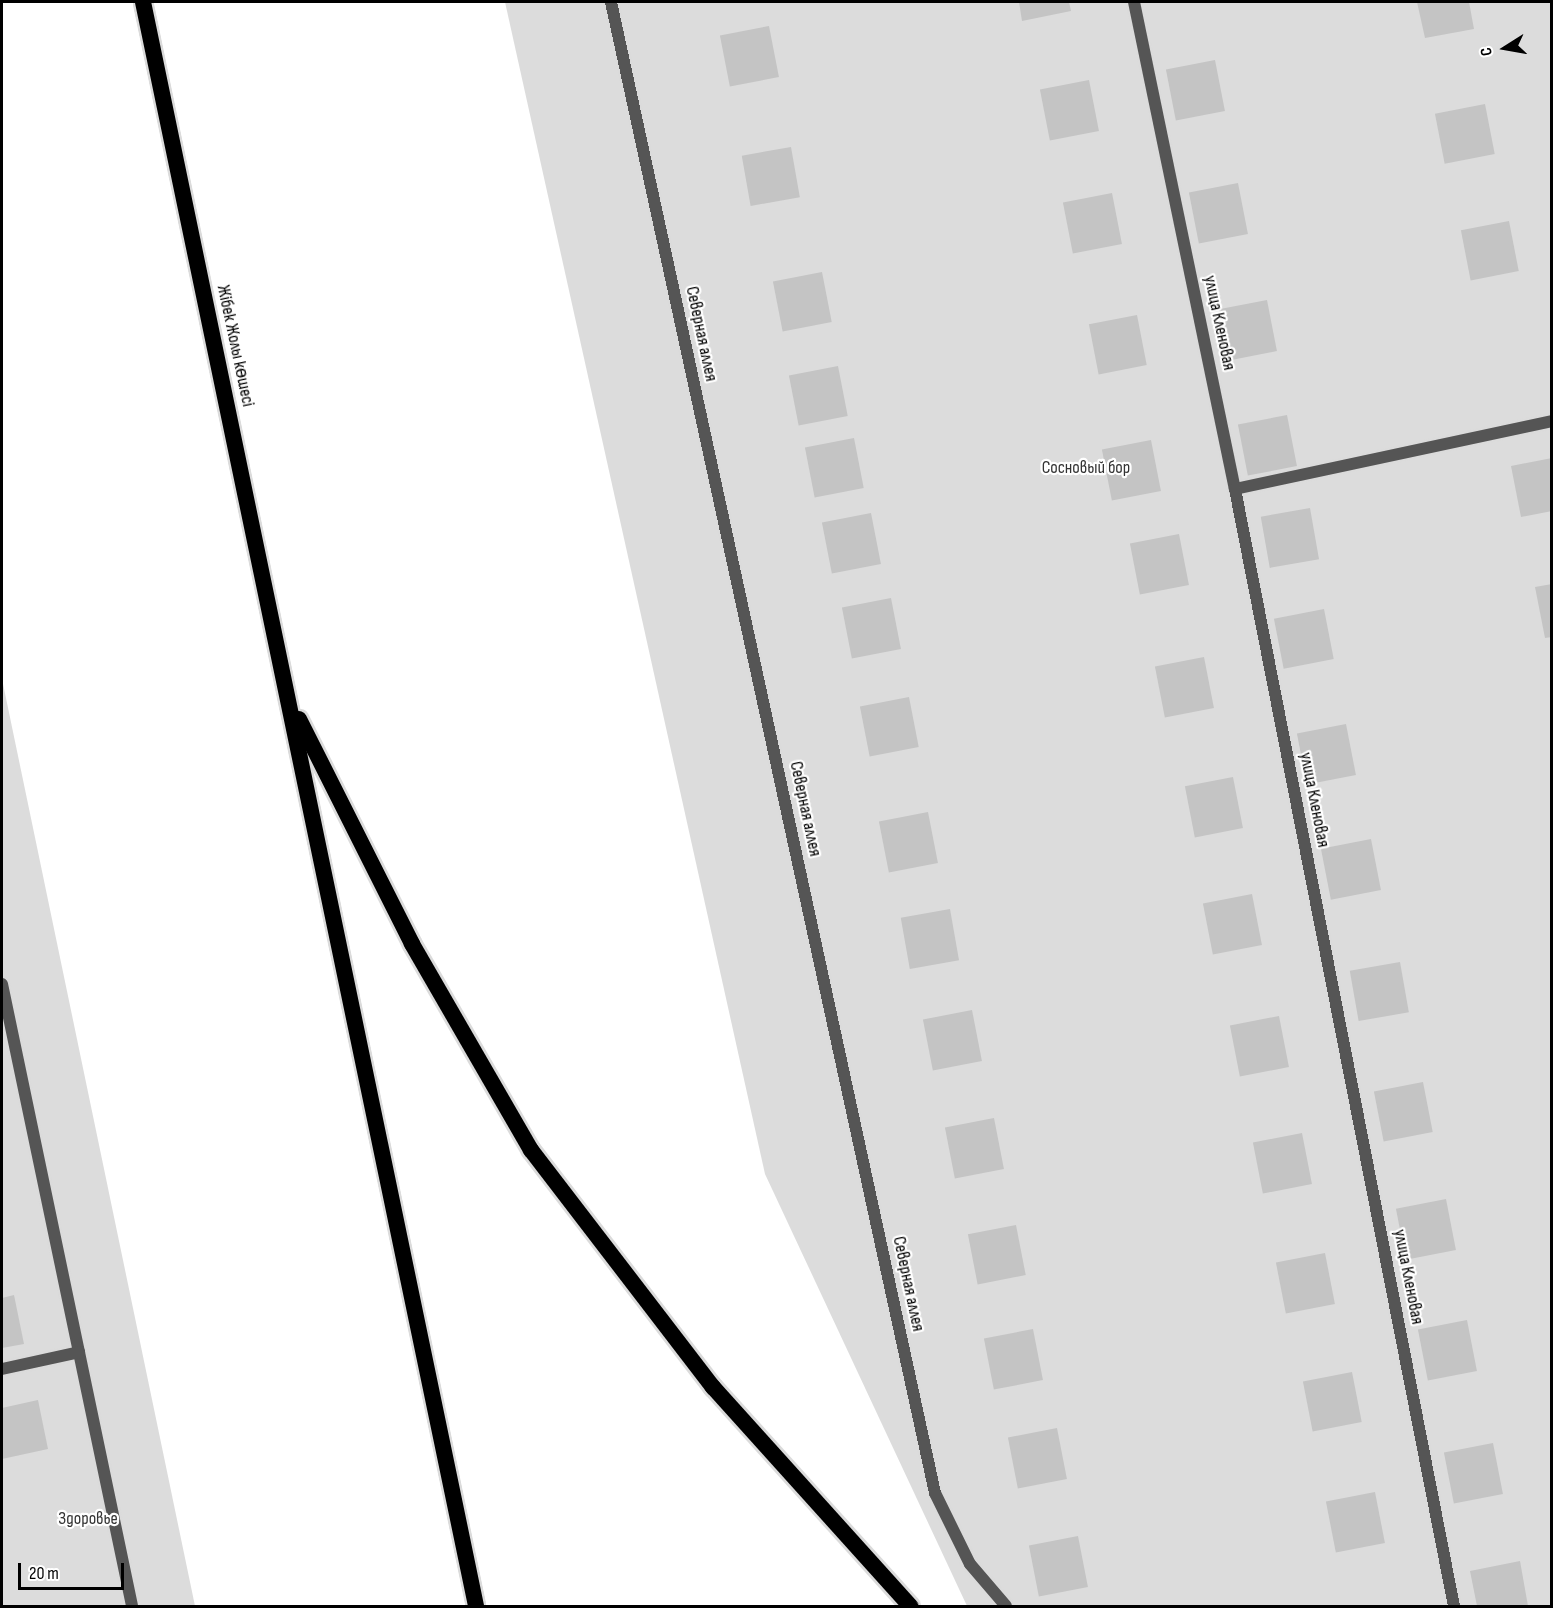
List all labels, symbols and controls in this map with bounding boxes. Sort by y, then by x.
north arrow [1475,18,1535,78]
text: С [1477,46,1497,57]
street label: улица Кленовая [1198,274,1240,372]
street label: Жібек Жолы көшесі [212,283,258,409]
street label: Северная аллея [680,285,722,383]
park label: Сосновый бор [1042,457,1130,479]
street label: улица Кленовая [1294,751,1334,849]
street label: Северная аллея [784,760,826,858]
street label: улица Кленовая [1388,1228,1428,1326]
street label: Северная аллея [887,1235,929,1333]
park label: Здоровье [58,1508,118,1530]
scale bar [21,1551,128,1589]
text: 20 m [29,1563,59,1584]

